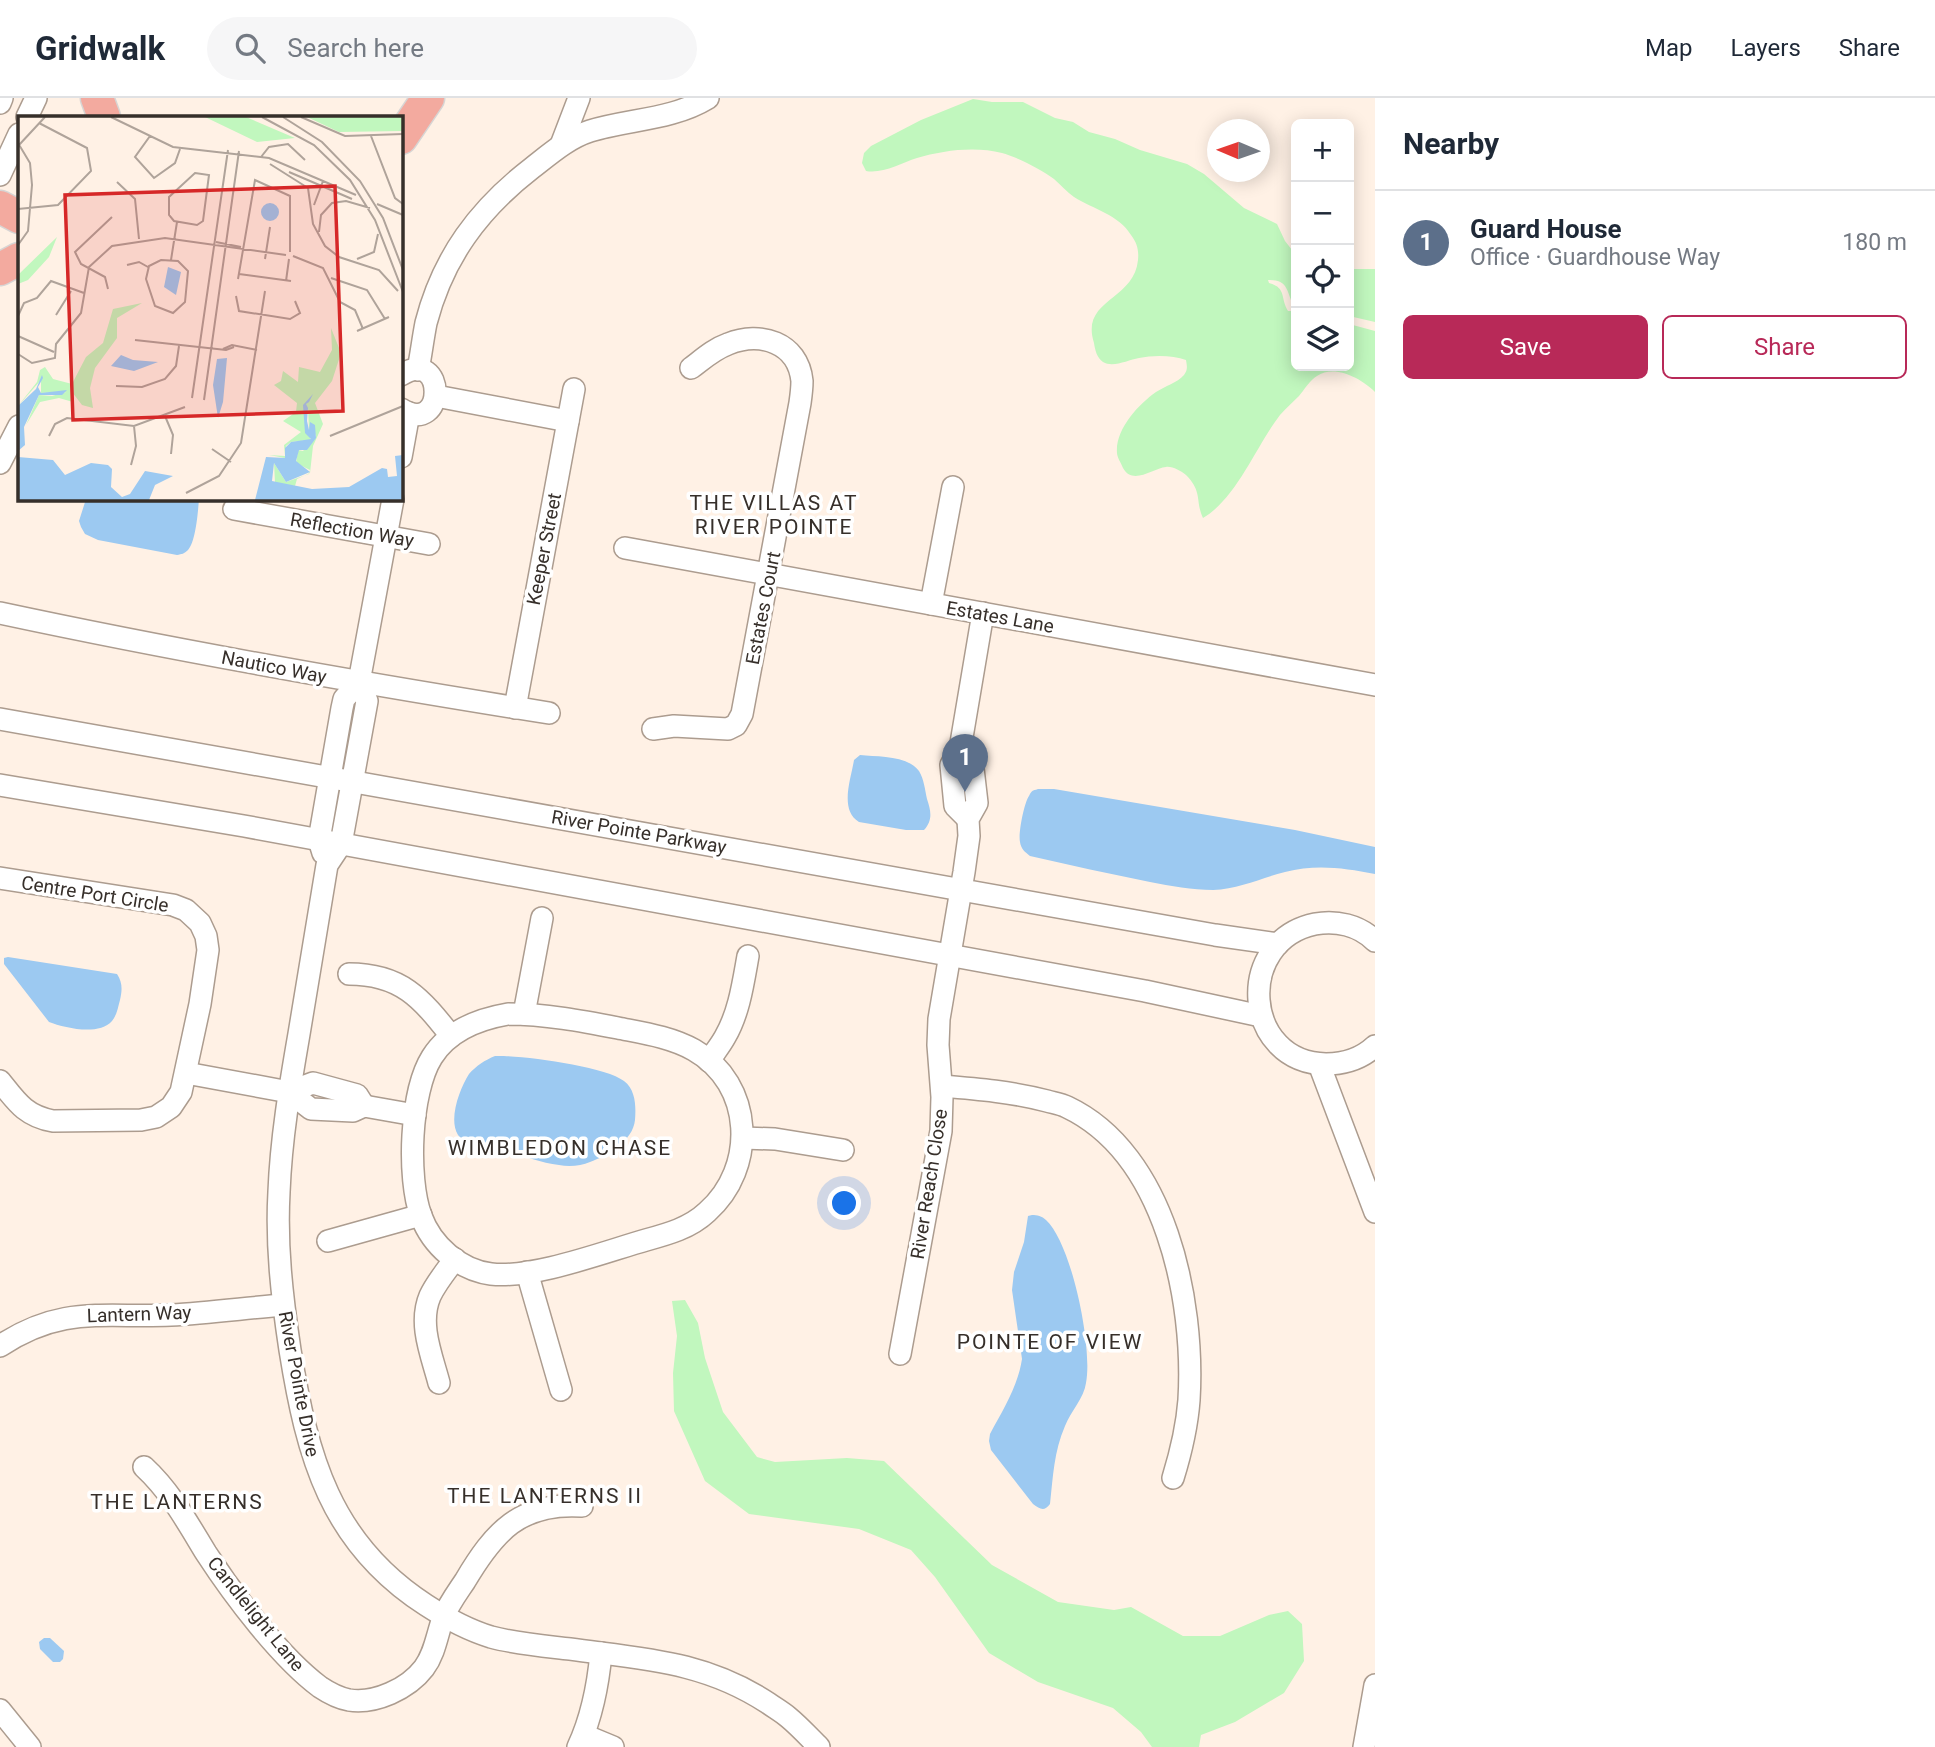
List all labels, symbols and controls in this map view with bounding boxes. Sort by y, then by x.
search box [207,17,697,80]
text: Gridwalk [35,29,165,68]
icon: search [231,29,269,67]
text: Search here [287,33,424,63]
text: Map [1645,34,1693,62]
text: Layers [1731,34,1801,62]
text: Share [1839,34,1900,62]
inset map [18,116,402,500]
north arrow [1207,119,1270,182]
map controls [1291,119,1354,371]
button: + [1291,119,1354,182]
text: Nearby [1403,126,1499,161]
button: − [1291,182,1354,245]
text: Guard House [1470,214,1622,244]
text: 1 [1419,229,1433,256]
text: 180 m [1842,229,1907,256]
text: Office · Guardhouse Way [1470,244,1720,271]
button: locate [1291,245,1354,308]
button: layers [1291,308,1354,371]
button: Save [1403,315,1648,379]
button: Share [1662,315,1907,379]
street label: Keeper Street [522,491,566,607]
district label: THE VILLAS AT RIVER POINTE [690,491,858,539]
street label: Reflection Way [288,508,416,552]
street label: Estates Court [741,549,785,667]
street label: Estates Lane [944,596,1056,638]
street label: Nautico Way [220,646,328,688]
pin: 1 [942,734,988,792]
street label: River Pointe Parkway [550,805,728,859]
street label: Centre Port Circle [20,871,170,917]
street label: River Reach Close [906,1107,952,1261]
district label: WIMBLEDON CHASE [448,1136,672,1160]
your location [827,1186,861,1220]
street label: Lantern Way [86,1301,192,1327]
street label: River Pointe Drive [274,1309,324,1459]
district label: POINTE OF VIEW [957,1330,1143,1354]
district label: THE LANTERNS II [447,1484,643,1508]
district label: THE LANTERNS [90,1490,264,1514]
street label: Candlelight Lane [203,1552,309,1676]

